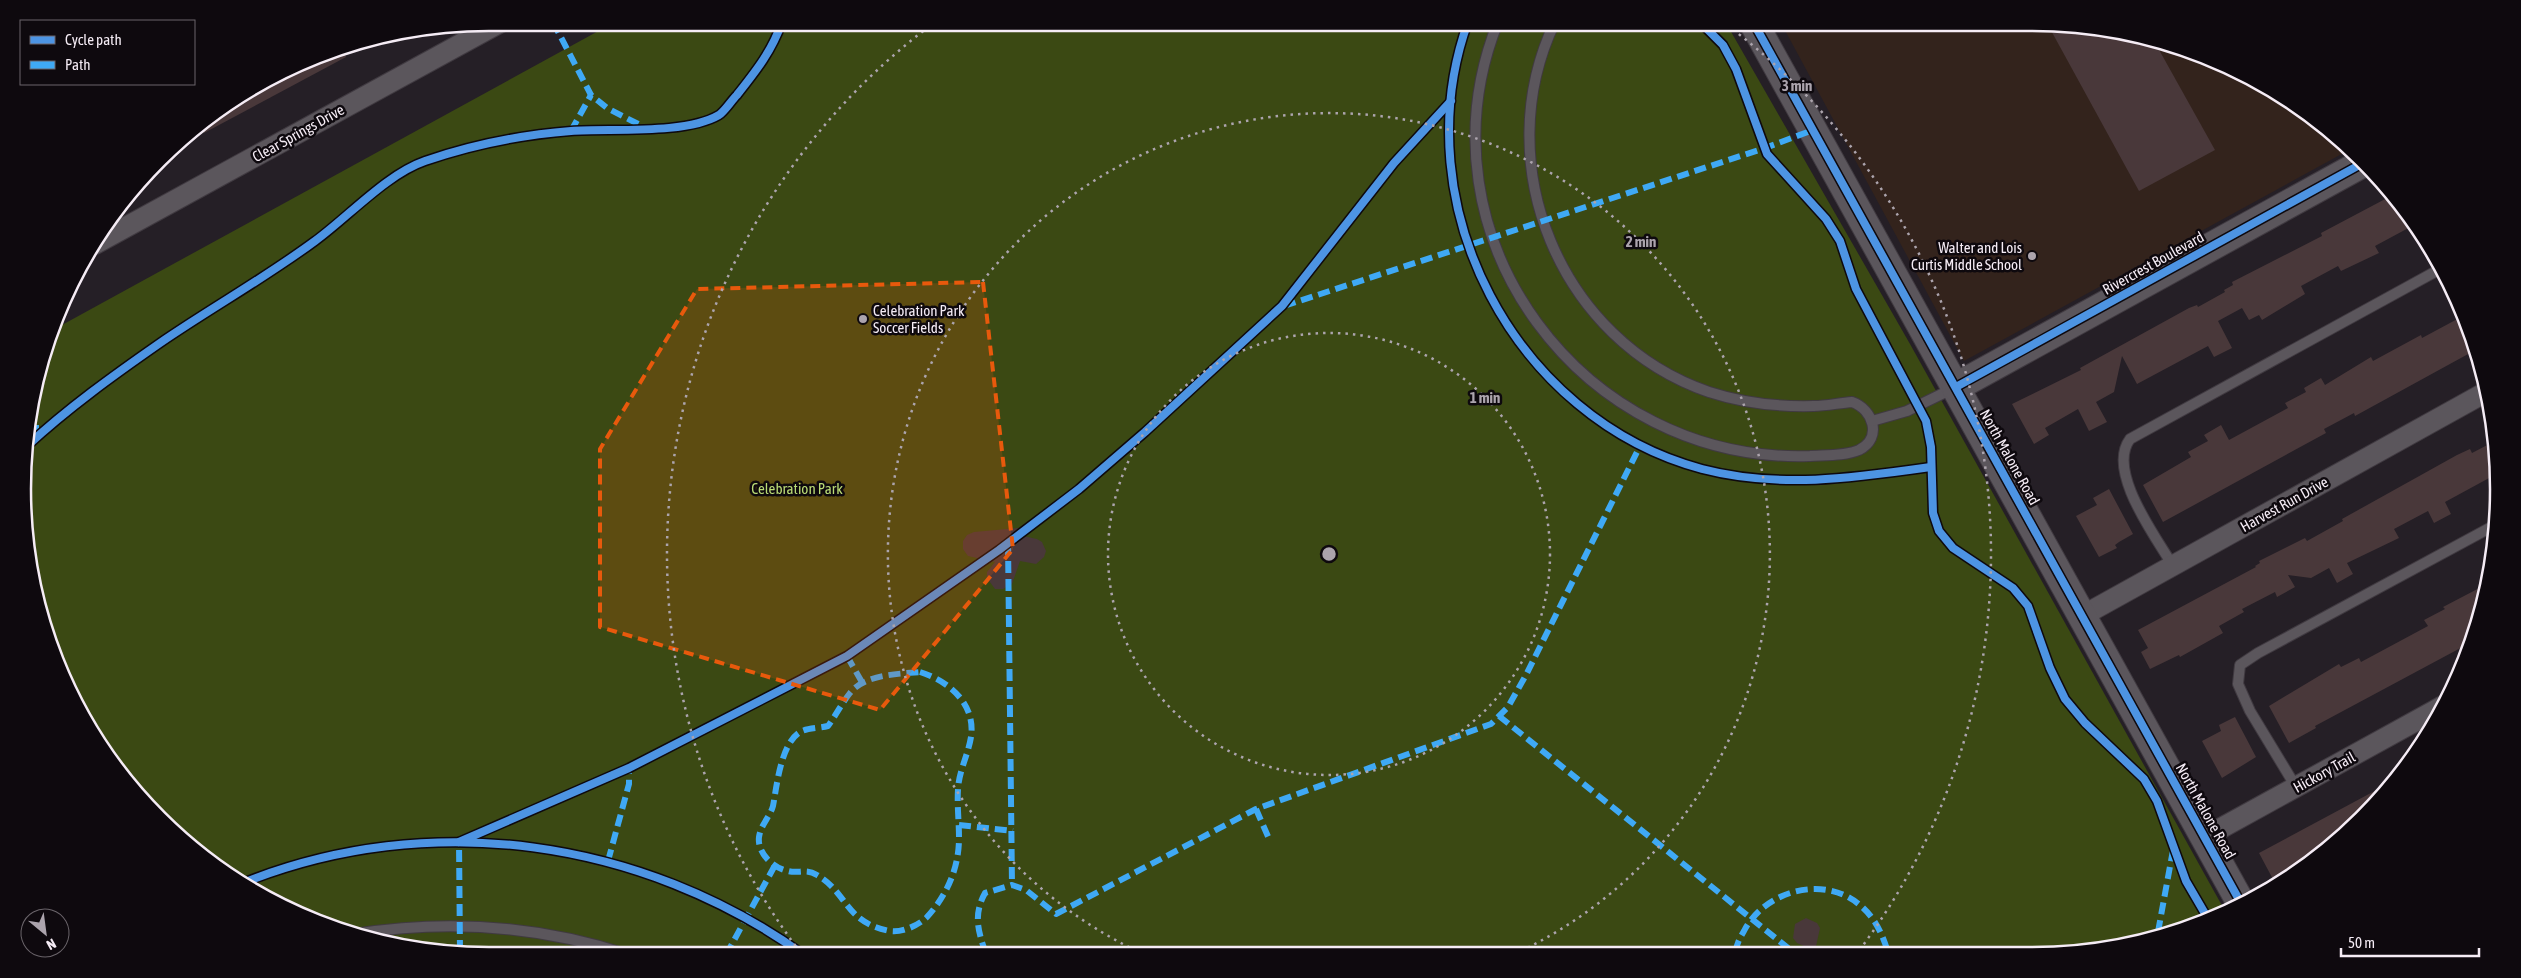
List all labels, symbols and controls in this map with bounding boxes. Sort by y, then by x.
legend [20,20,195,85]
text: Cycle path [65,31,122,48]
text: Path [65,56,91,73]
text: 3 min [1782,77,1812,94]
street label: Clear Springs Drive [249,101,347,165]
street label: Rivercrest Boulevard [2099,228,2207,298]
text: 2 min [1626,233,1656,250]
place label: Walter and Lois Curtis Middle School [1911,239,2022,273]
marker: Walter and Lois Curtis Middle School [2026,250,2038,262]
place label: Celebration Park Soccer Fields [873,302,965,336]
marker: Celebration Park Soccer Fields [857,313,869,325]
text: 1 min [1470,389,1500,406]
street label: North Malone Road [1977,406,2043,508]
street label: Harvest Run Drive [2237,473,2331,535]
park label: Celebration Park [751,480,843,497]
centre of rings [1320,545,1338,563]
street label: Hickory Trail [2290,748,2358,796]
street label: North Malone Road [2173,760,2239,862]
north arrow [20,908,70,958]
scale bar [2341,926,2478,958]
text: 50 m [2348,934,2375,951]
text: N [44,935,59,953]

